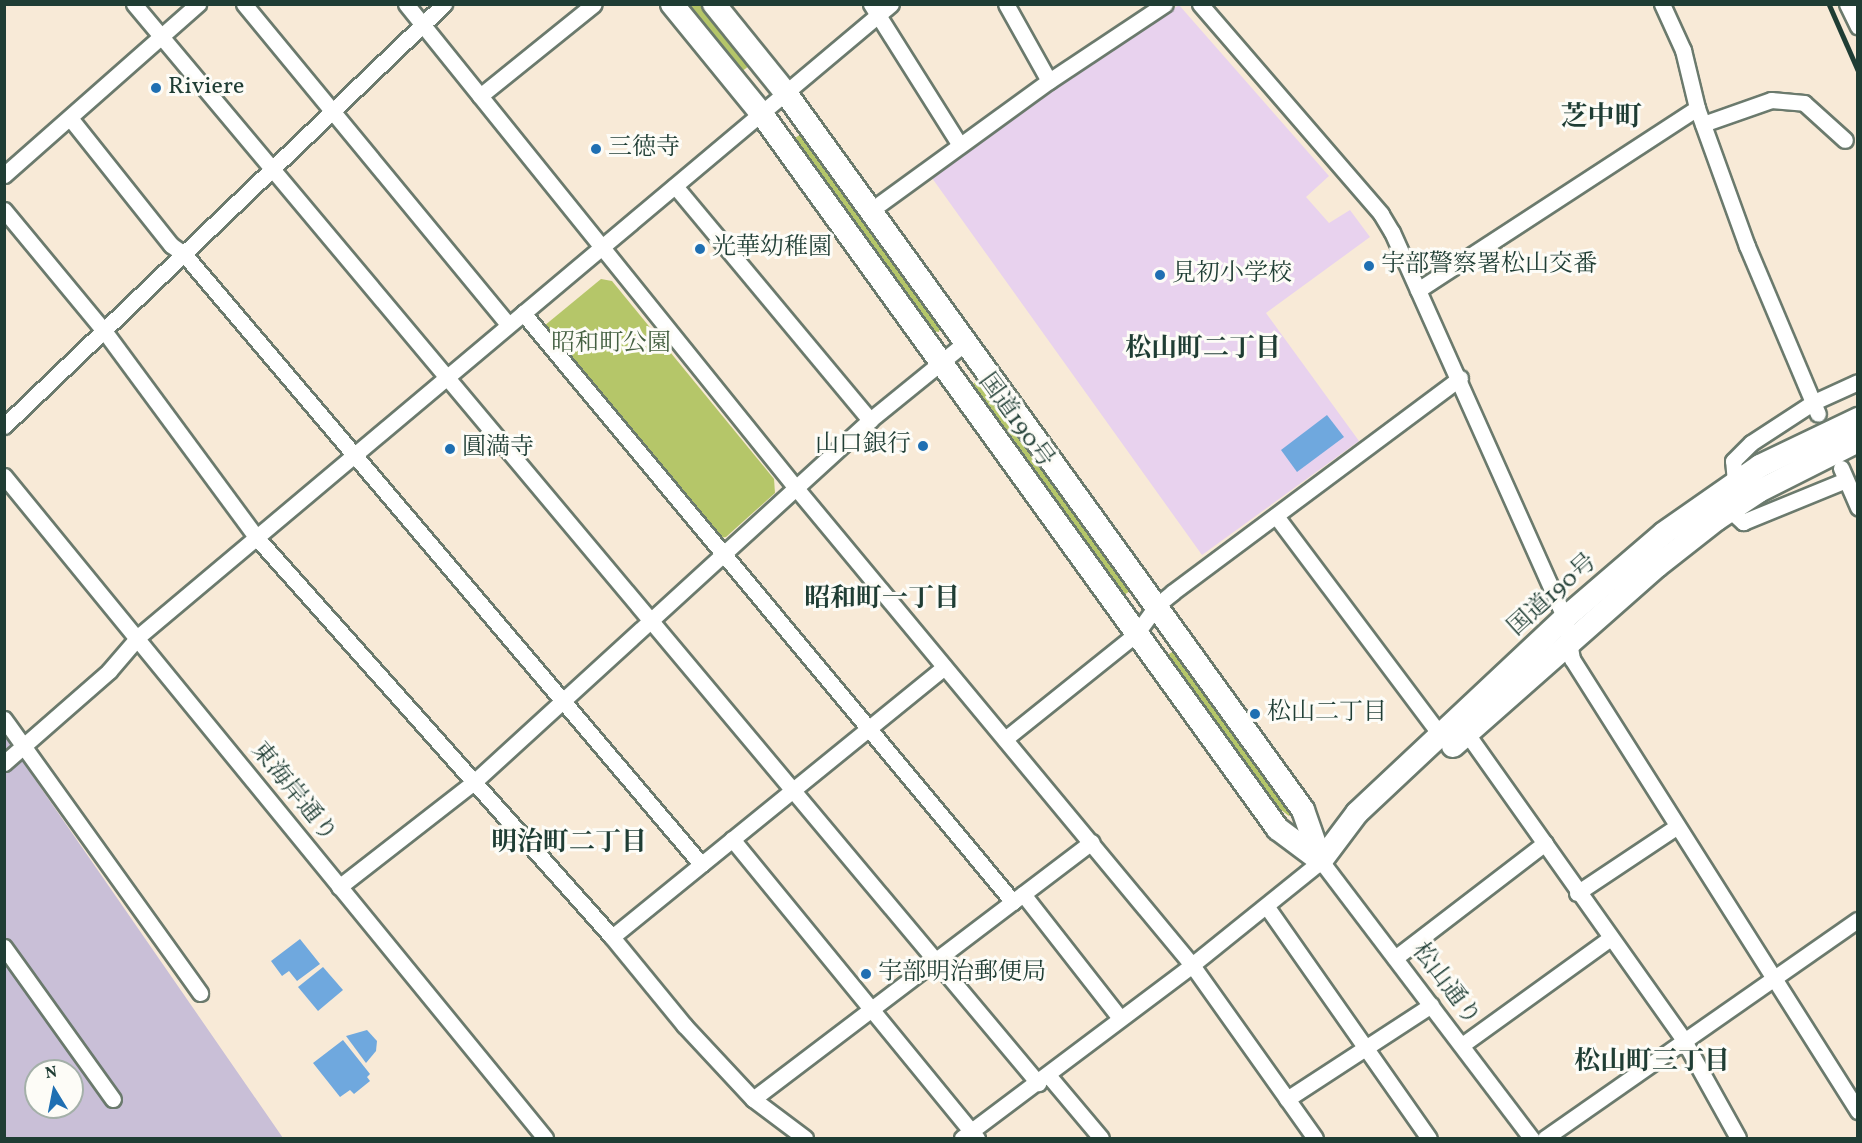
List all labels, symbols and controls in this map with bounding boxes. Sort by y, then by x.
place label: Riviere [168,74,244,102]
marker: Riviere [149,81,163,95]
district label: 芝中町 [1561,103,1641,135]
place label: 三徳寺 [608,135,680,163]
marker: 三徳寺 [589,142,603,156]
place label: 光華幼稚園 [712,235,832,263]
marker: 光華幼稚園 [693,242,707,256]
place label: 宇部警察署松山交番 [1381,252,1597,280]
marker: 宇部警察署松山交番 [1362,259,1376,273]
place label: 見初小学校 [1172,261,1292,289]
marker: 見初小学校 [1153,268,1167,282]
park label: 昭和町公園 [551,331,671,359]
district label: 松山町二丁目 [1125,334,1281,366]
street label: 国道190号 [971,369,1059,473]
place label: 山口銀行 [815,432,911,460]
place label: 圓満寺 [462,435,534,463]
marker: 山口銀行 [916,439,930,453]
marker: 圓満寺 [443,442,457,456]
street label: 国道190号 [1503,549,1603,643]
district label: 昭和町一丁目 [804,584,960,616]
place label: 松山二丁目 [1267,700,1387,728]
marker: 松山二丁目 [1248,707,1262,721]
street label: 東海岸通り [244,737,342,849]
district label: 明治町二丁目 [491,828,647,860]
street label: 松山通り [1405,938,1485,1032]
place label: 宇部明治郵便局 [878,960,1046,988]
marker: 宇部明治郵便局 [859,967,873,981]
district label: 松山町三丁目 [1574,1047,1730,1079]
north arrow [24,1059,84,1119]
text: N [44,1061,59,1085]

